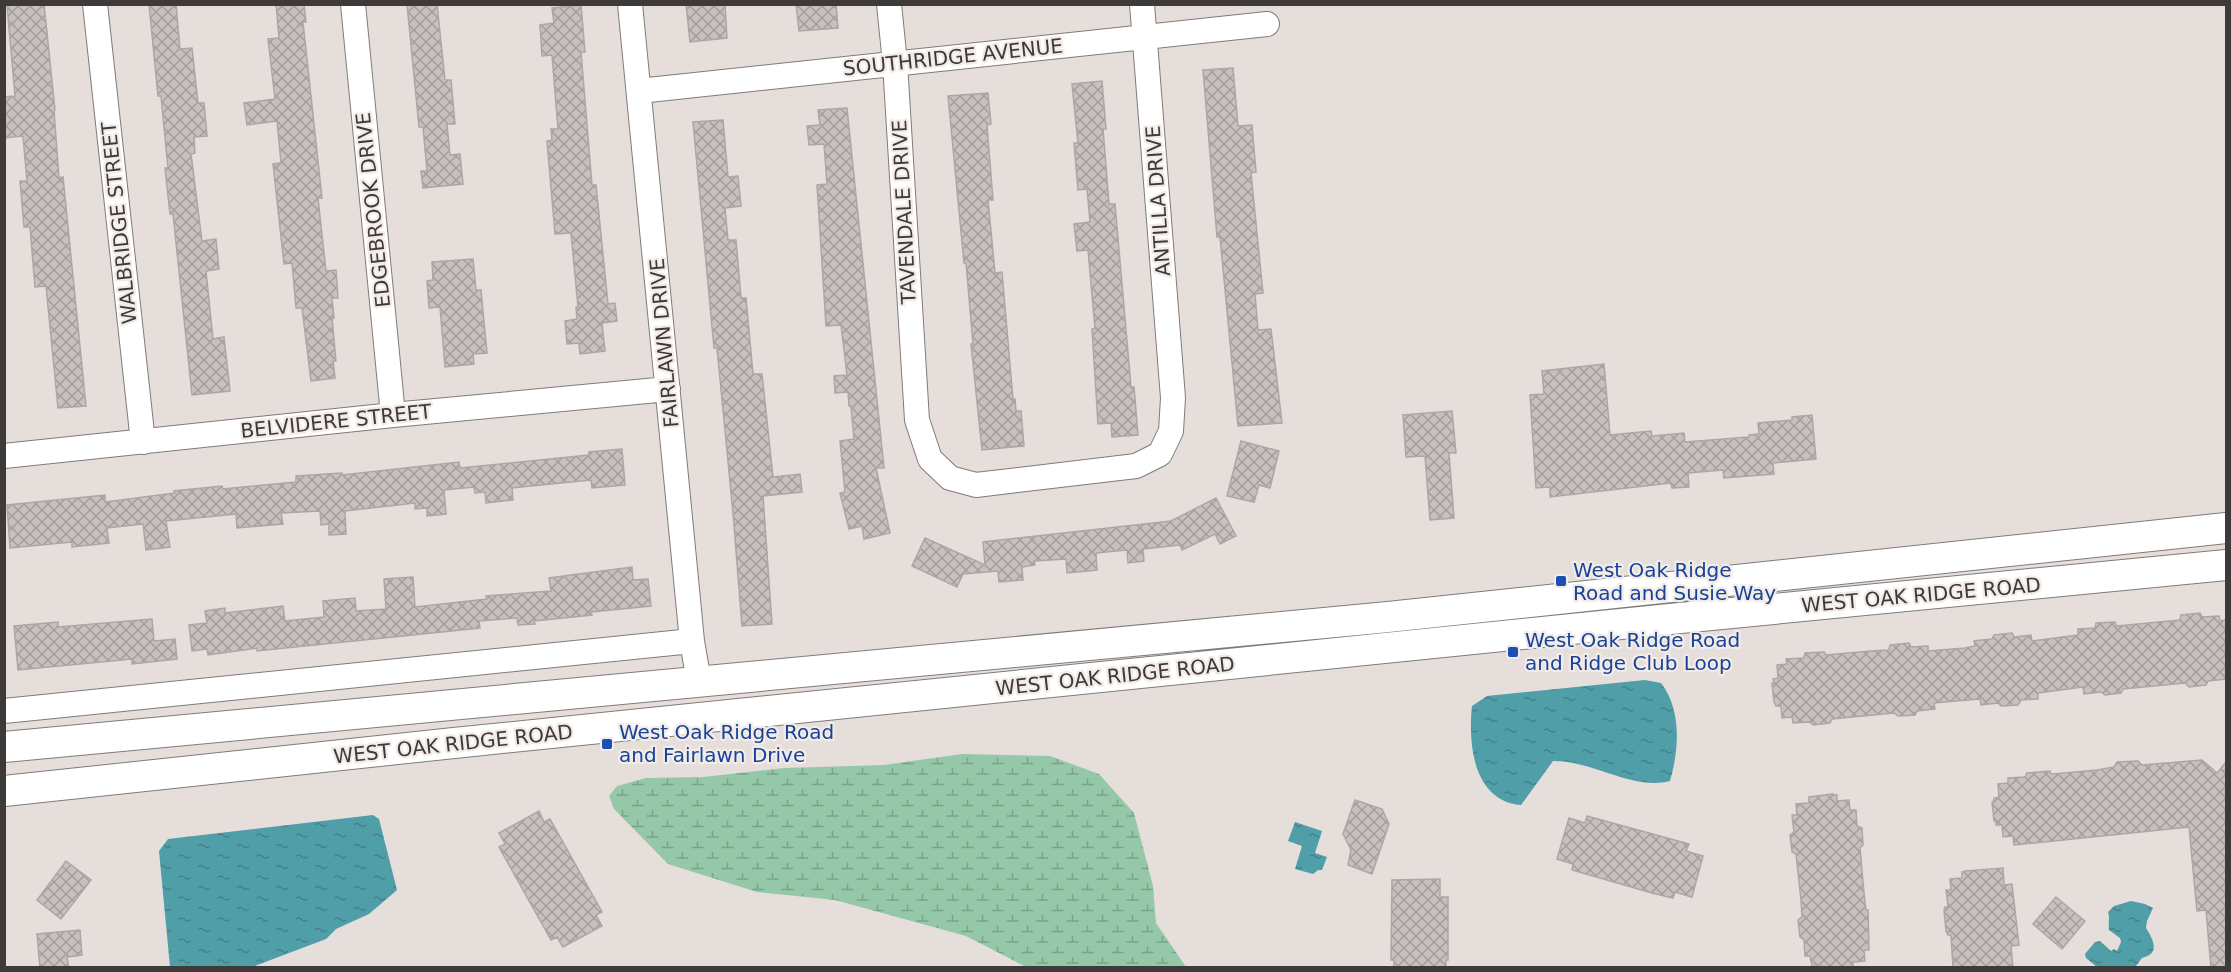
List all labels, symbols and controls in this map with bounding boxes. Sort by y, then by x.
street label: SOUTHRIDGE AVENUE [842,34,1064,80]
street label: EDGEBROOK DRIVE [351,111,395,309]
street label: TAVENDALE DRIVE [887,119,921,306]
street label: WALBRIDGE STREET [96,120,142,325]
street label: ANTILLA DRIVE [1141,125,1175,277]
street label: FAIRLAWN DRIVE [645,257,683,429]
street label: BELVIDERE STREET [239,399,434,443]
place label: West Oak Ridge Road and Susie Way [1573,558,1776,605]
street label: WEST OAK RIDGE ROAD [1800,573,2042,617]
marker: West Oak Ridge Road and Susie Way [1554,574,1568,588]
place label: West Oak Ridge Road and Ridge Club Loop [1525,628,1740,675]
marker: West Oak Ridge Road and Ridge Club Loop [1506,645,1520,659]
street label: WEST OAK RIDGE ROAD [994,652,1236,700]
street label: WEST OAK RIDGE ROAD [332,720,574,768]
place label: West Oak Ridge Road and Fairlawn Drive [619,720,834,767]
marker: West Oak Ridge Road and Fairlawn Drive [600,737,614,751]

